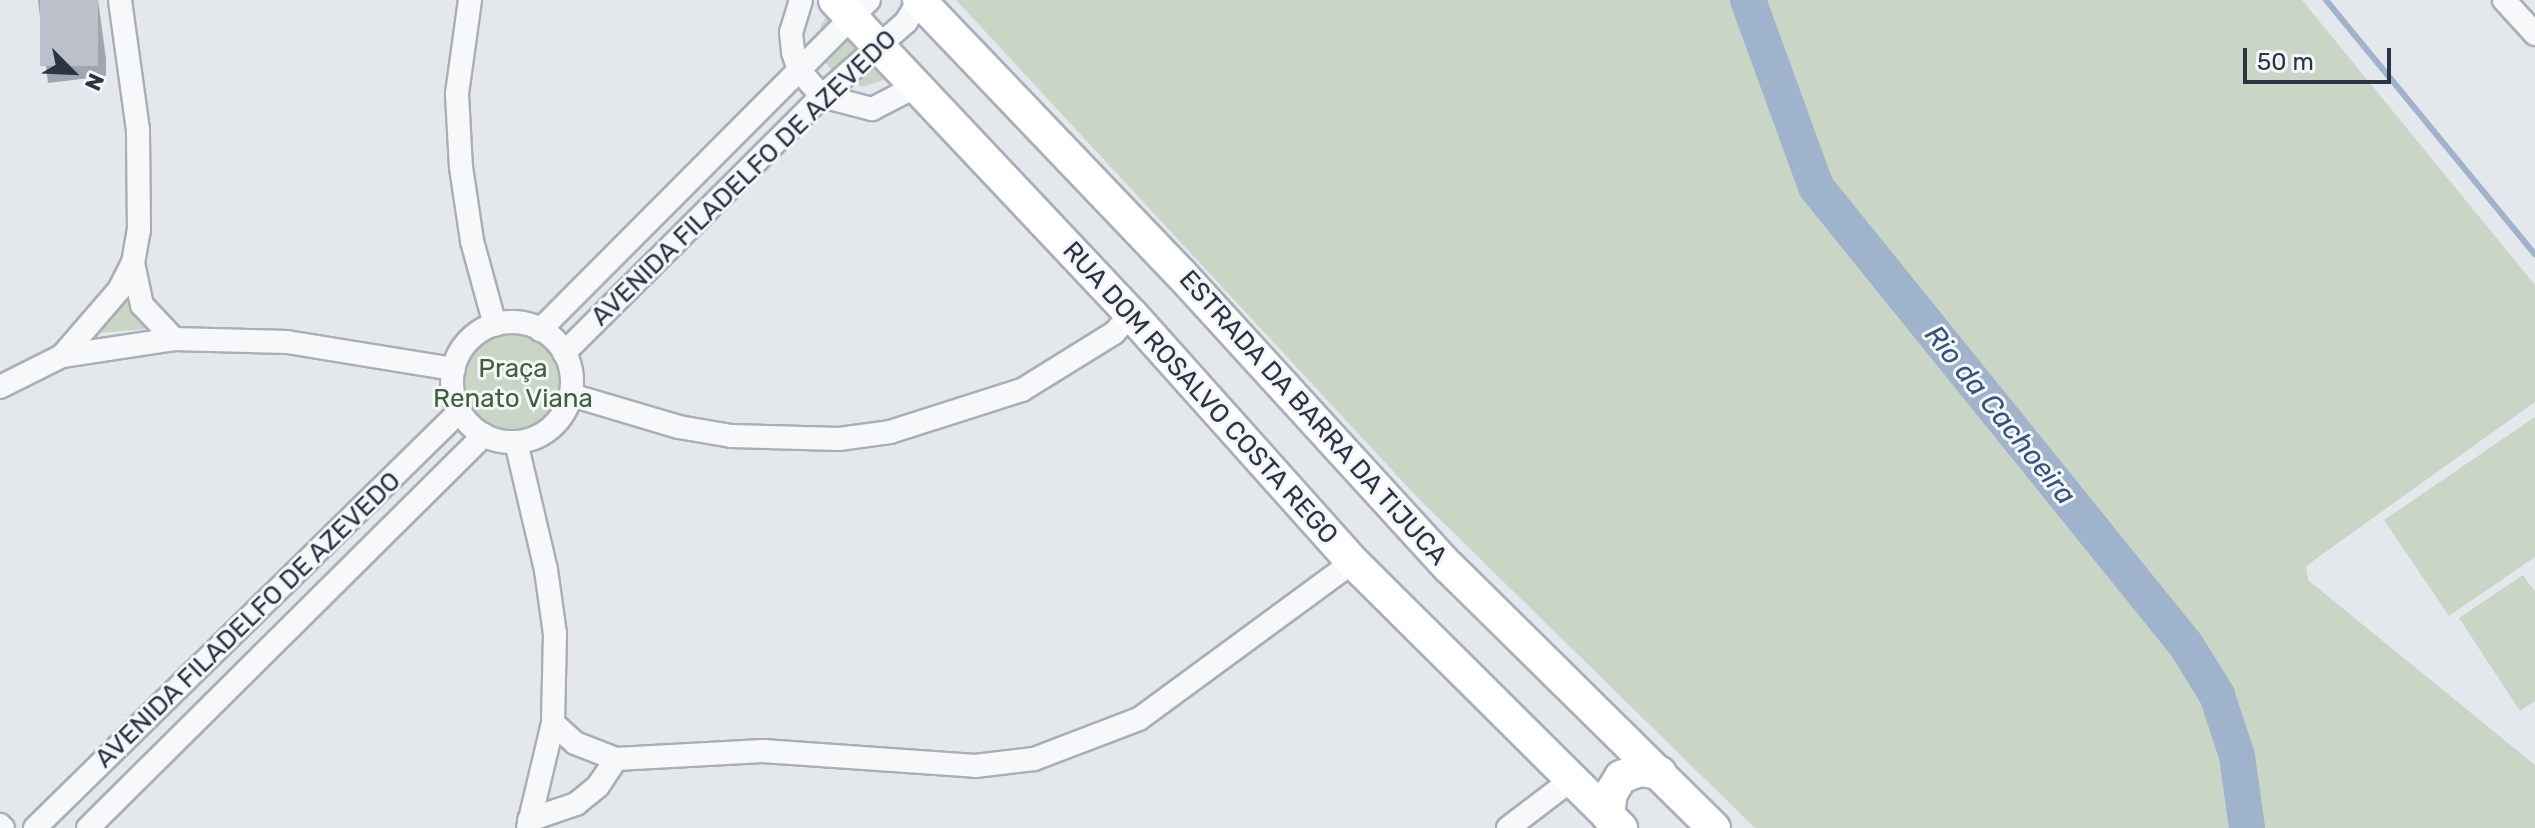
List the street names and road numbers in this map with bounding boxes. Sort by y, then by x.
street label: AVENIDA FILADELFO DE AZEVEDO [584,23,904,333]
street label: RUA DOM ROSALVO COSTA REGO [1055,235,1345,551]
street label: ESTRADA DA BARRA DA TIJUCA [1171,263,1455,573]
street label: AVENIDA FILADELFO DE AZEVEDO [88,465,408,775]

